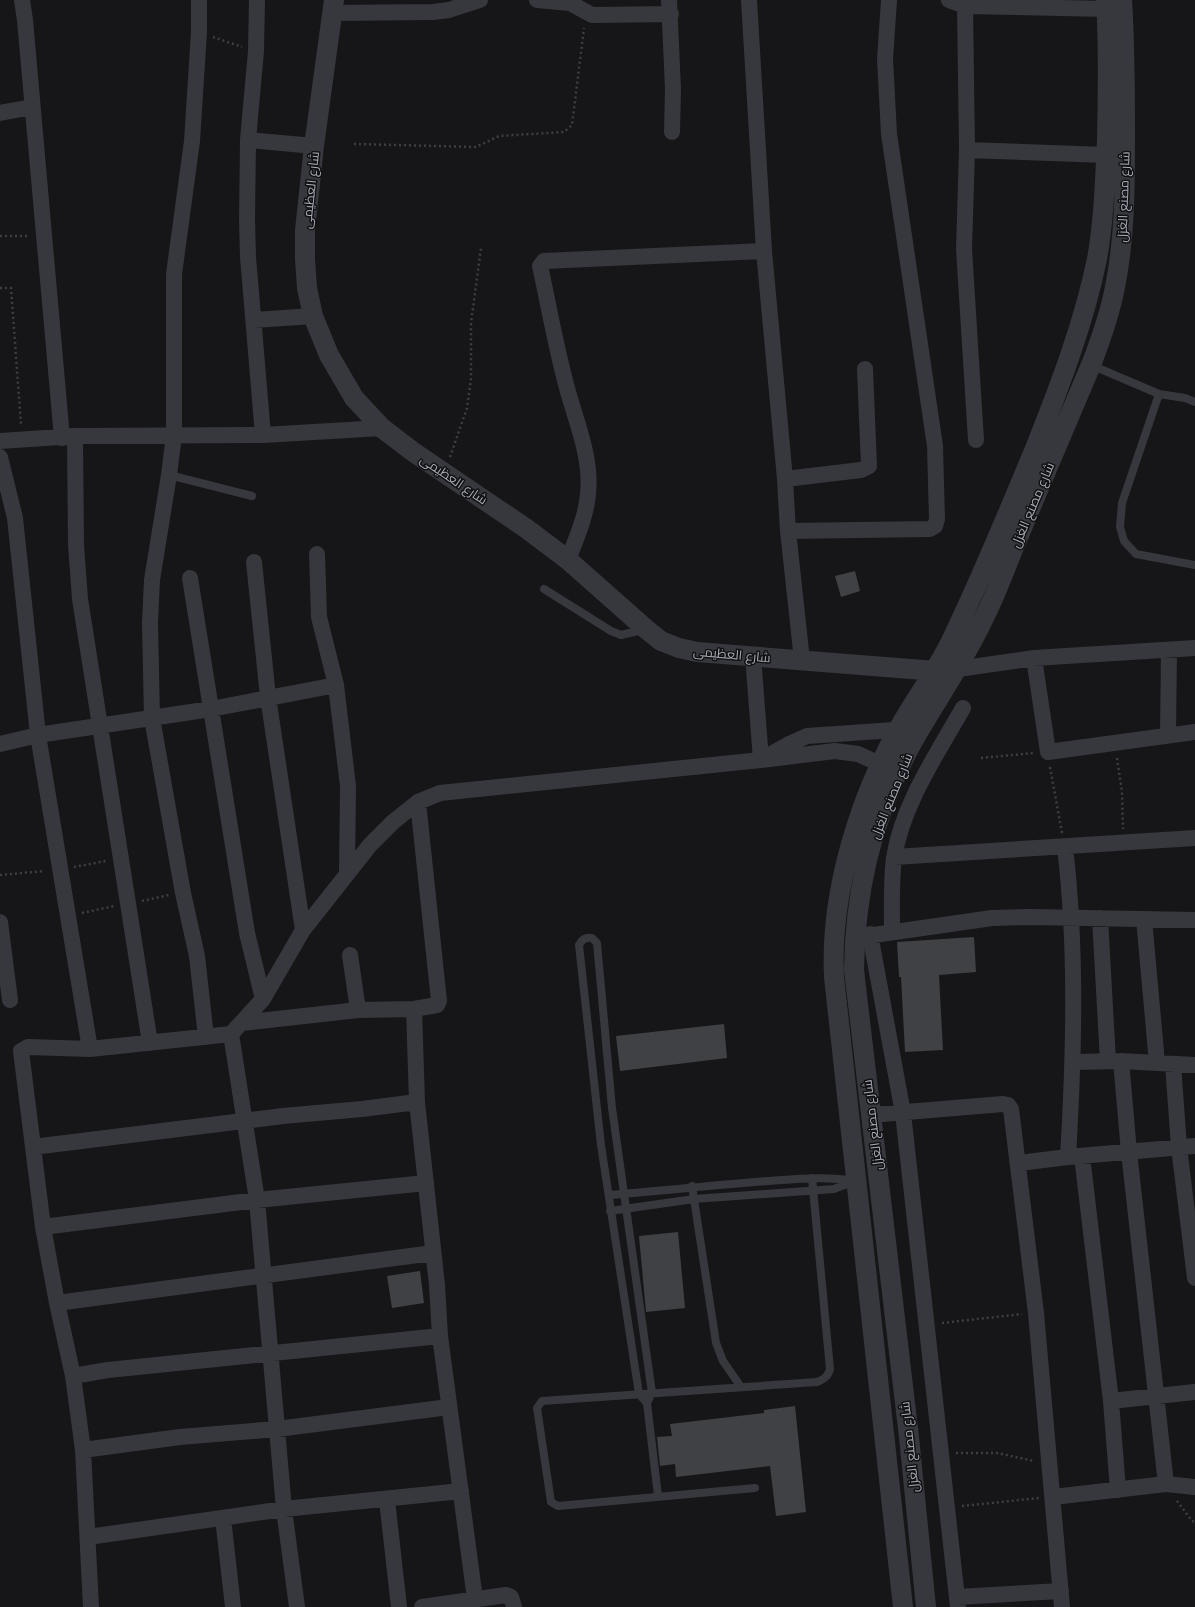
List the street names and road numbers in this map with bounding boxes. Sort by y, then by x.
street label: شارع العظيمى [299,151,323,230]
street label: شارع مصنع الغزل [1114,151,1134,243]
street label: شارع العظيمى [417,451,490,508]
street label: شارع مصنع الغزل [1008,460,1058,551]
street label: شارع العظيمى [692,644,771,666]
street label: شارع مصنع الغزل [867,751,916,842]
street label: شارع مصنع الغزل [859,1079,887,1171]
street label: شارع مصنع الغزل [897,1401,923,1493]

